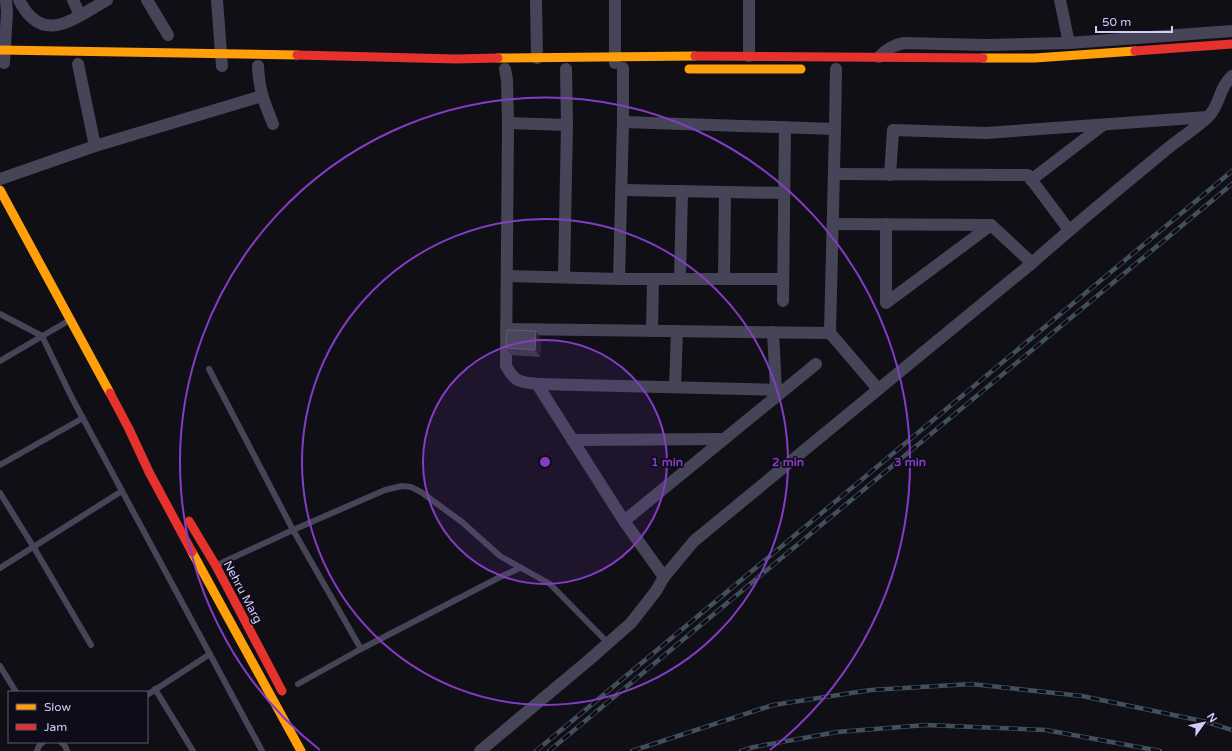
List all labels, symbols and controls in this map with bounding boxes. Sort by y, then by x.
scale bar [1096,8,1172,34]
text: 50 m [1102,15,1131,29]
centre of rings [538,455,552,469]
text: 1 min [651,455,683,469]
text: 2 min [772,455,804,469]
text: 3 min [894,455,926,469]
street label: Nehru Marg [221,558,265,626]
legend [8,691,148,743]
text: Slow [44,700,71,714]
north arrow [1184,703,1224,743]
text: N [1204,711,1220,725]
text: Jam [44,720,67,734]

